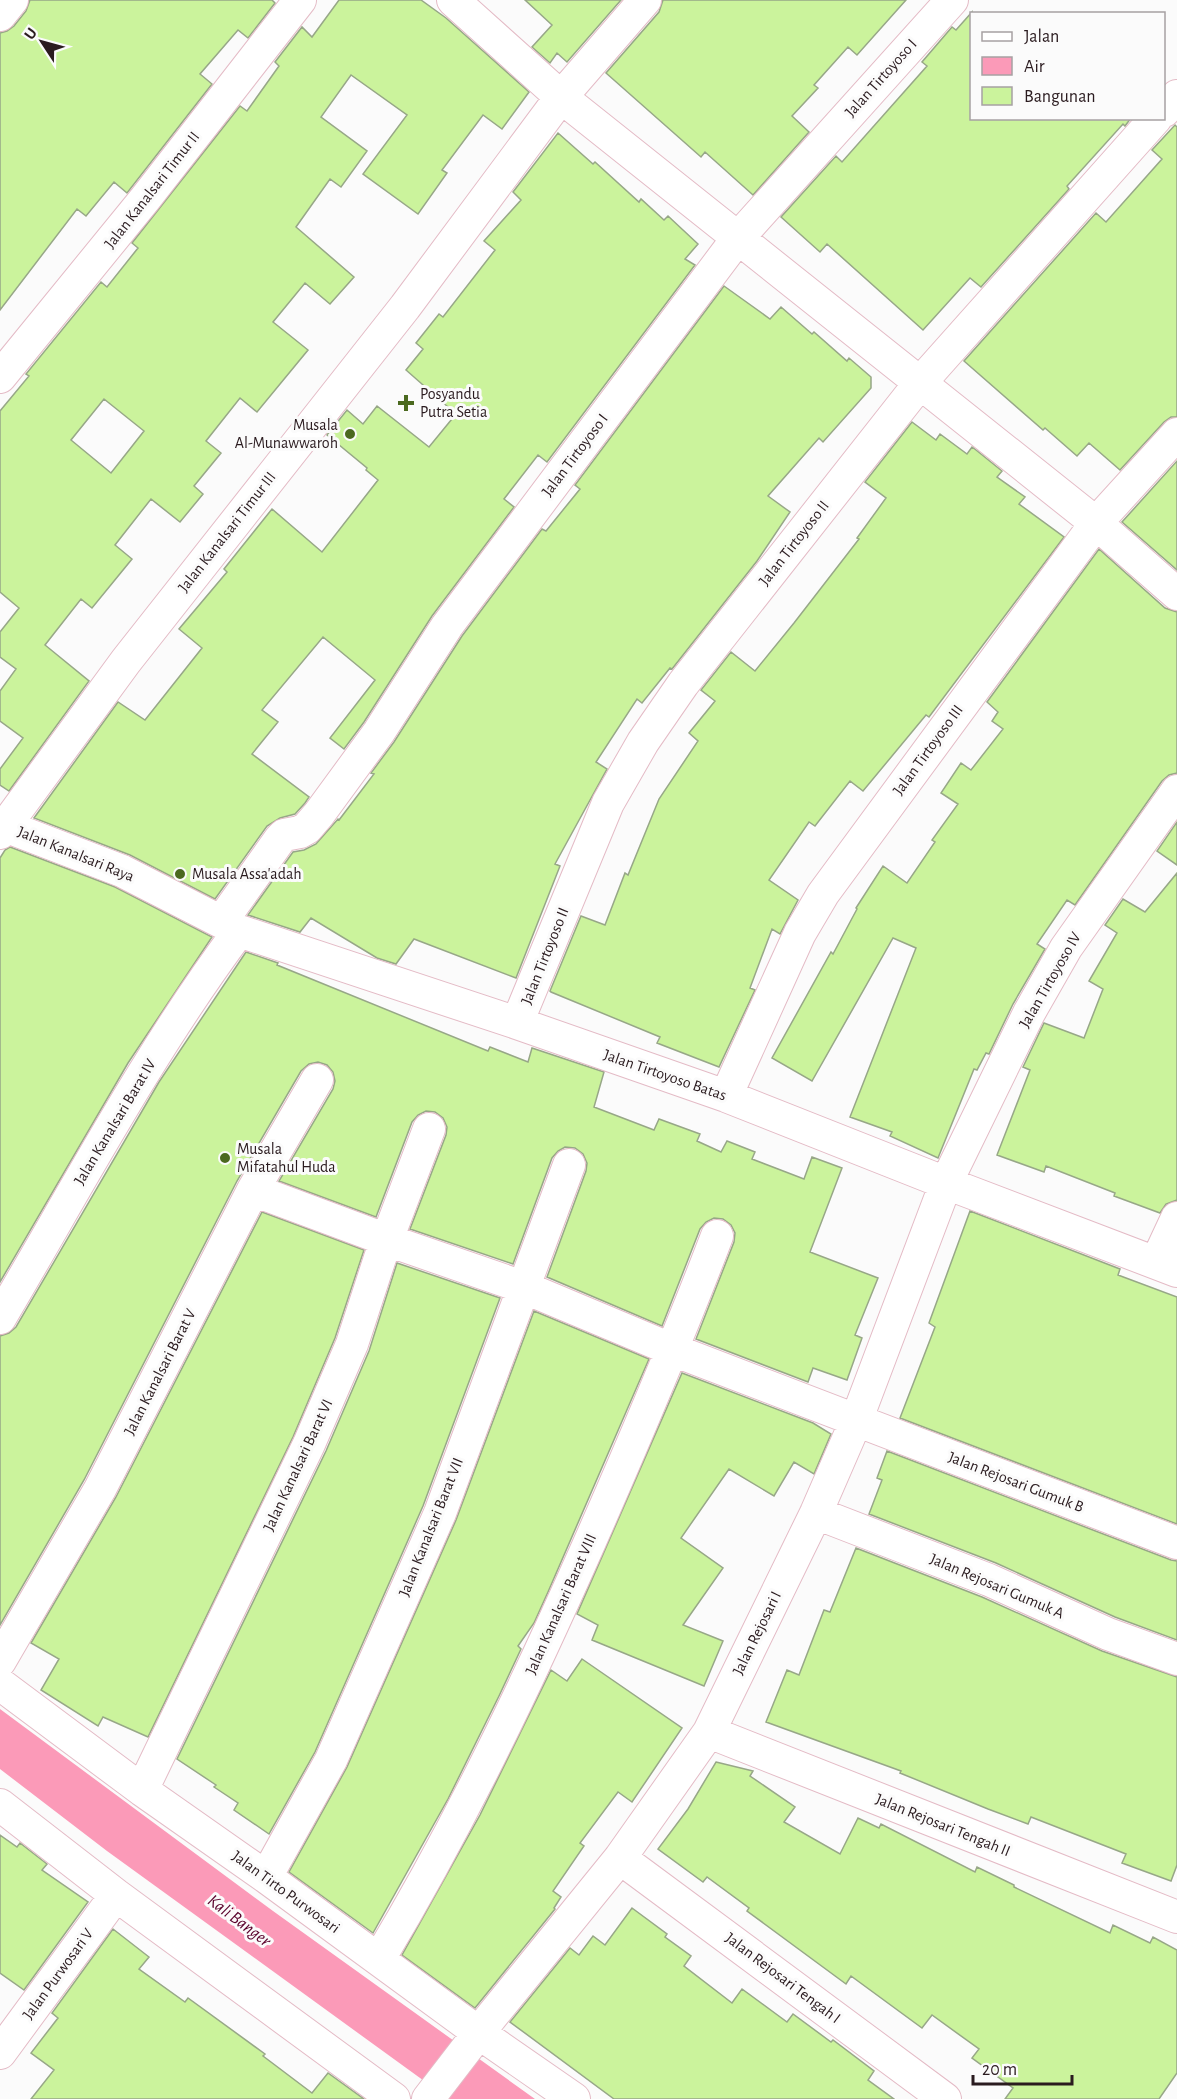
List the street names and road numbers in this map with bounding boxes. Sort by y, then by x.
street label: Jalan Tirtoyoso I [842,36,921,121]
street label: Jalan Kanalsari Timur II [102,129,202,251]
street label: Jalan Tirtoyoso I [539,411,612,500]
street label: Jalan Kanalsari Timur III [175,469,279,595]
street label: Jalan Tirtoyoso II [756,498,833,589]
street label: Jalan Tirtoyoso III [890,702,967,799]
street label: Jalan Kanalsari Raya [15,823,137,886]
street label: Jalan Tirtoyoso II [518,905,573,1007]
street label: Jalan Tirtoyoso IV [1016,929,1085,1031]
street label: Jalan Tirtoyoso Batas [601,1046,729,1104]
street label: Jalan Kanalsari Barat IV [71,1056,159,1188]
street label: Jalan Kanalsari Barat V [121,1306,199,1438]
street label: Jalan Kanalsari Barat VI [260,1397,336,1533]
street label: Jalan Rejosari Gumuk B [946,1449,1086,1516]
street label: Jalan Kanalsari Barat VII [396,1455,466,1599]
street label: Jalan Kanalsari Barat VIII [523,1531,599,1677]
street label: Jalan Rejosari Gumuk A [927,1550,1066,1622]
street label: Jalan Rejosari I [730,1589,785,1678]
street label: Jalan Rejosari Tengah II [873,1791,1013,1860]
street label: Jalan Tirto Purwosari [229,1848,343,1936]
street label: Jalan Purwosari V [20,1926,96,2022]
street label: Jalan Rejosari Tengah I [722,1930,843,2027]

